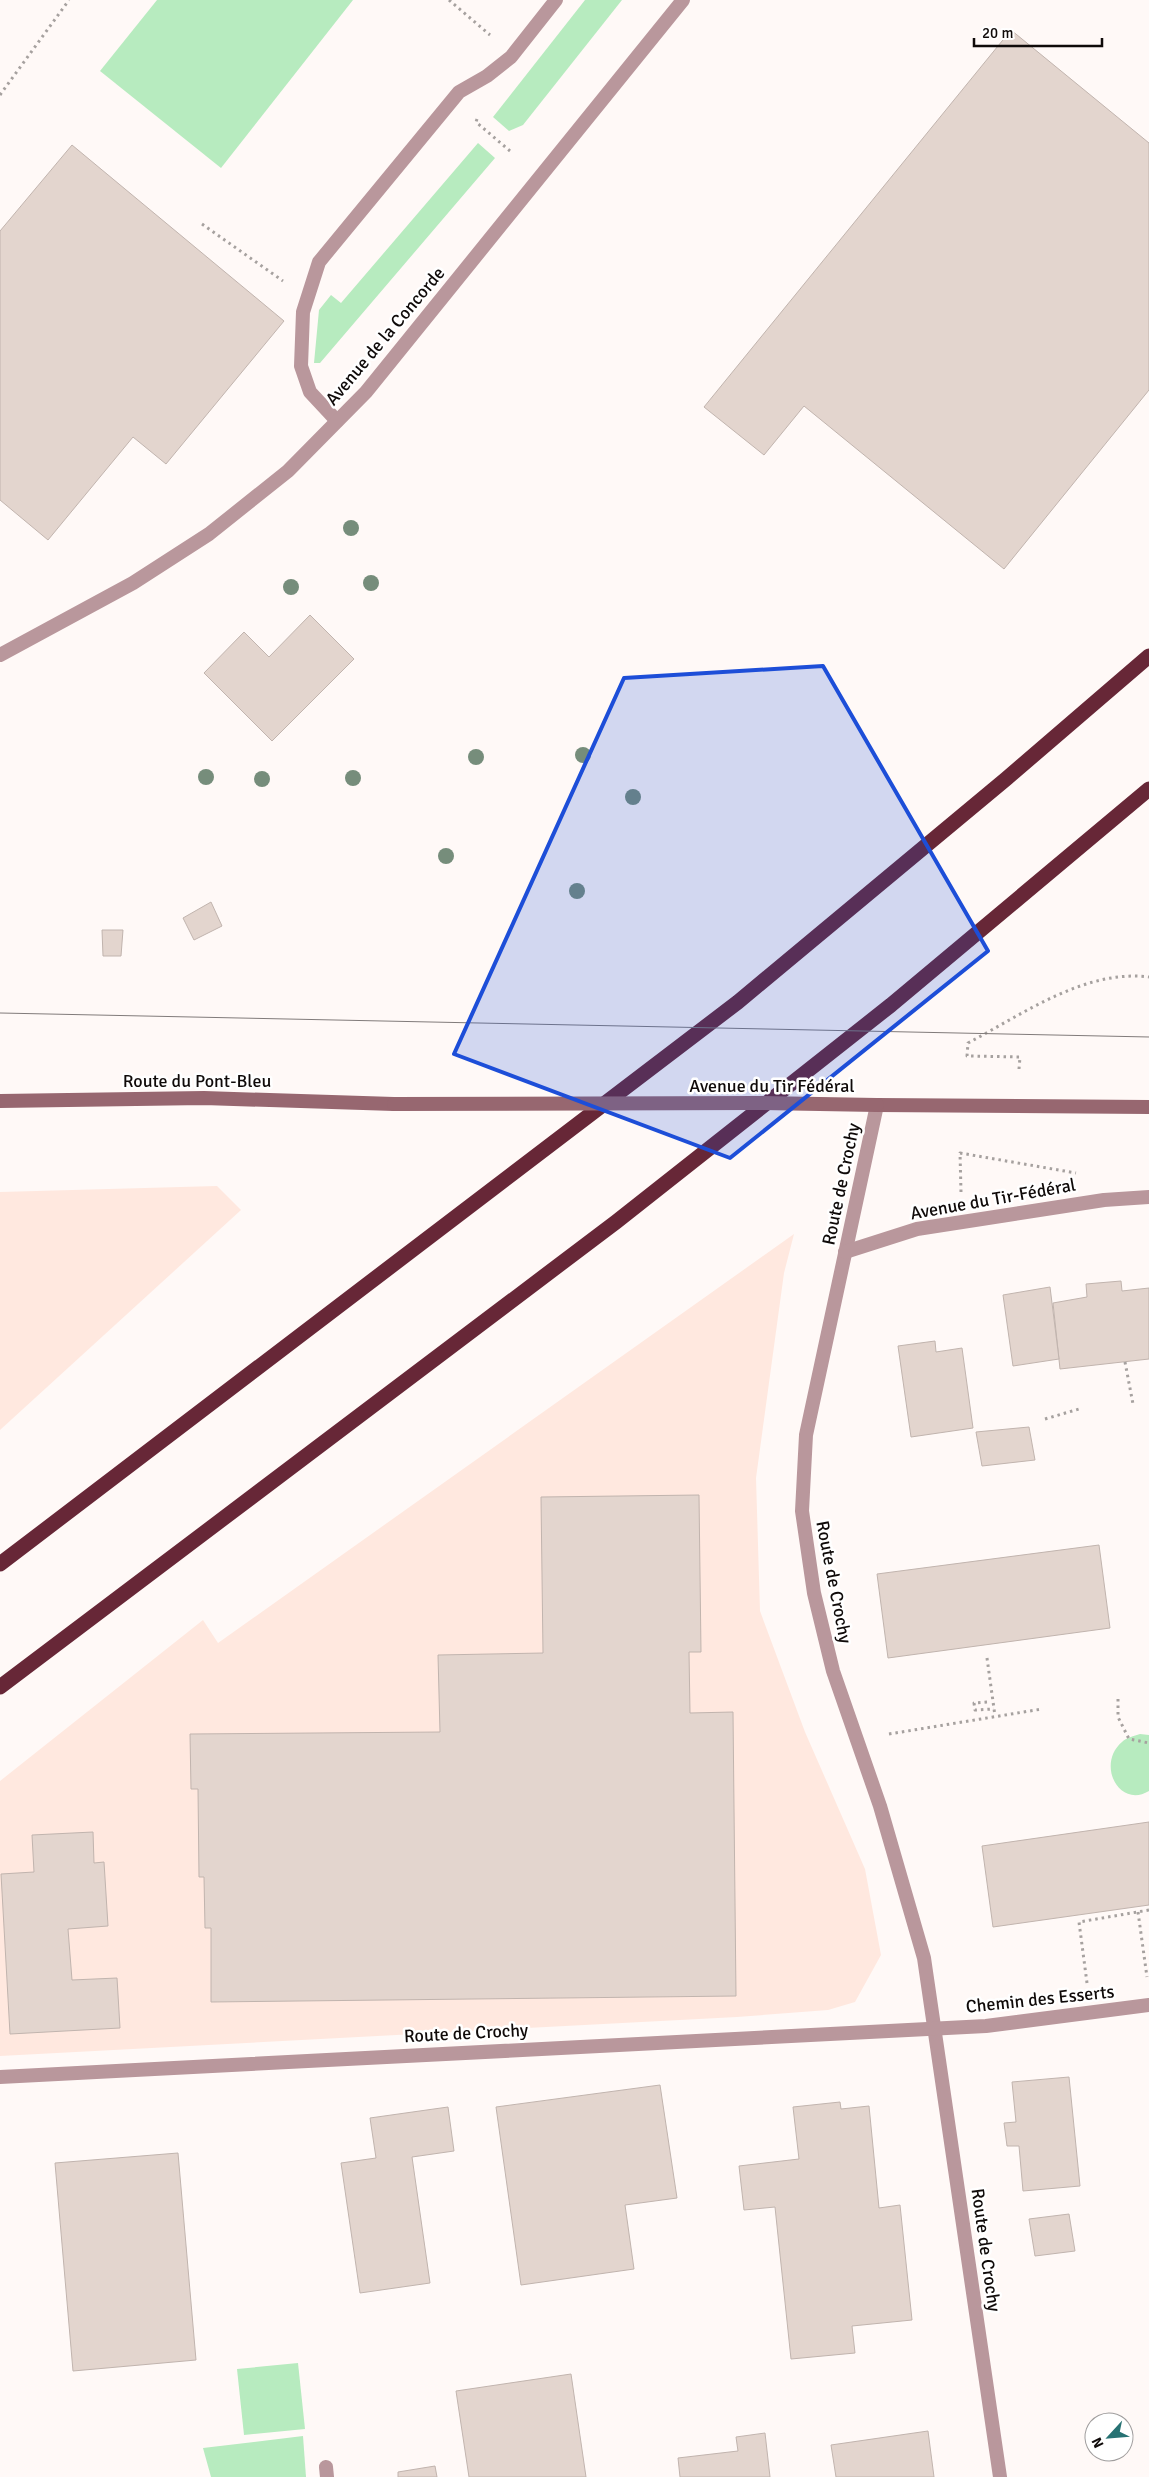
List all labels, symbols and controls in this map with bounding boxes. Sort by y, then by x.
scale bar [974,15,1102,47]
text: 20 m [982,24,1013,42]
street label: Avenue de la Concorde [321,262,449,410]
street label: Route du Pont-Bleu [123,1070,271,1092]
street label: Avenue du Tir Fédéral [689,1075,855,1097]
street label: Route de Crochy [817,1120,865,1247]
street label: Avenue du Tir-Fédéral [909,1174,1077,1224]
street label: Route de Crochy [811,1519,857,1646]
street label: Chemin des Esserts [965,1980,1115,2018]
street label: Route de Crochy [403,2019,529,2047]
street label: Route de Crochy [966,2187,1006,2314]
north arrow [1084,2412,1134,2462]
text: N [1088,2434,1108,2451]

